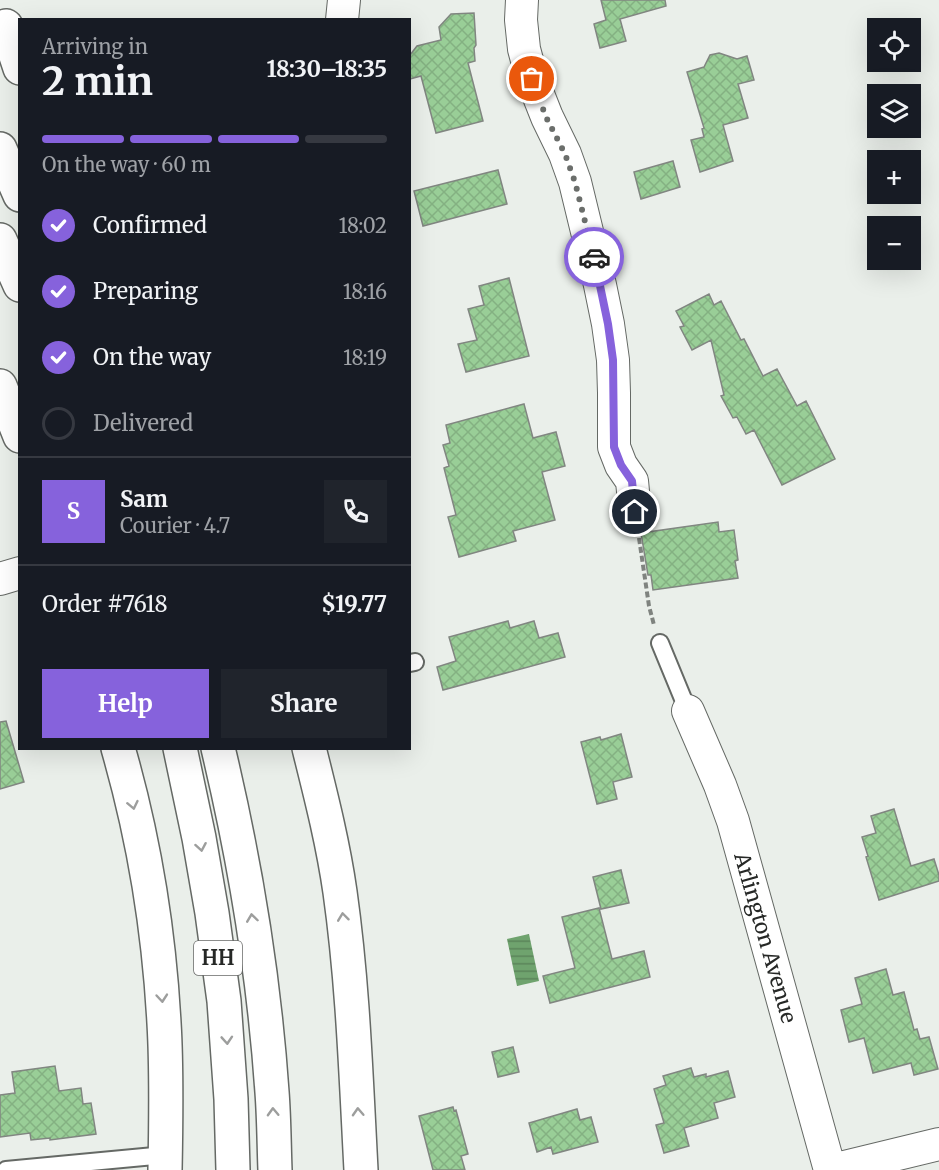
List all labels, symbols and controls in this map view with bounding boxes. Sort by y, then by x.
map controls [867,18,921,270]
button: locate [867,18,921,72]
text: Arriving in [42,34,148,59]
pin [506,53,557,104]
text: 18:30–18:35 [266,55,387,83]
text: 2 min [42,57,153,106]
icon: bag [515,62,548,95]
button: layers [867,84,921,138]
button: + [867,150,921,204]
text: On the way · 60 m [42,152,211,177]
icon: check [42,209,75,242]
text: Confirmed [93,211,207,239]
text: 18:02 [338,213,387,238]
button: − [867,216,921,270]
courier [564,227,624,287]
icon: car [578,241,611,274]
icon: check [42,275,75,308]
text: Preparing [93,277,198,305]
text: 18:16 [343,279,387,304]
icon: check [42,341,75,374]
text: On the way [93,343,211,371]
text: 18:19 [343,345,387,370]
text: Delivered [93,409,193,437]
button: phone [324,480,387,543]
text: Sam [120,485,168,513]
pin [609,486,660,537]
icon: home [618,495,651,528]
text: S [67,497,80,525]
text: Courier · 4.7 [120,513,230,538]
text: Order #7618 [42,590,168,618]
text: $19.77 [321,590,387,618]
button: Help [42,669,209,738]
button: Share [221,669,387,738]
one-way arrow [126,800,139,810]
one-way arrow [194,842,206,851]
street label: Arlington Avenue [728,848,803,1026]
one-way arrow [247,913,259,922]
one-way arrow [337,913,350,922]
road number: HH [194,941,242,975]
one-way arrow [155,993,168,1002]
one-way arrow [220,1035,233,1044]
one-way arrow [267,1107,280,1116]
one-way arrow [352,1107,365,1116]

